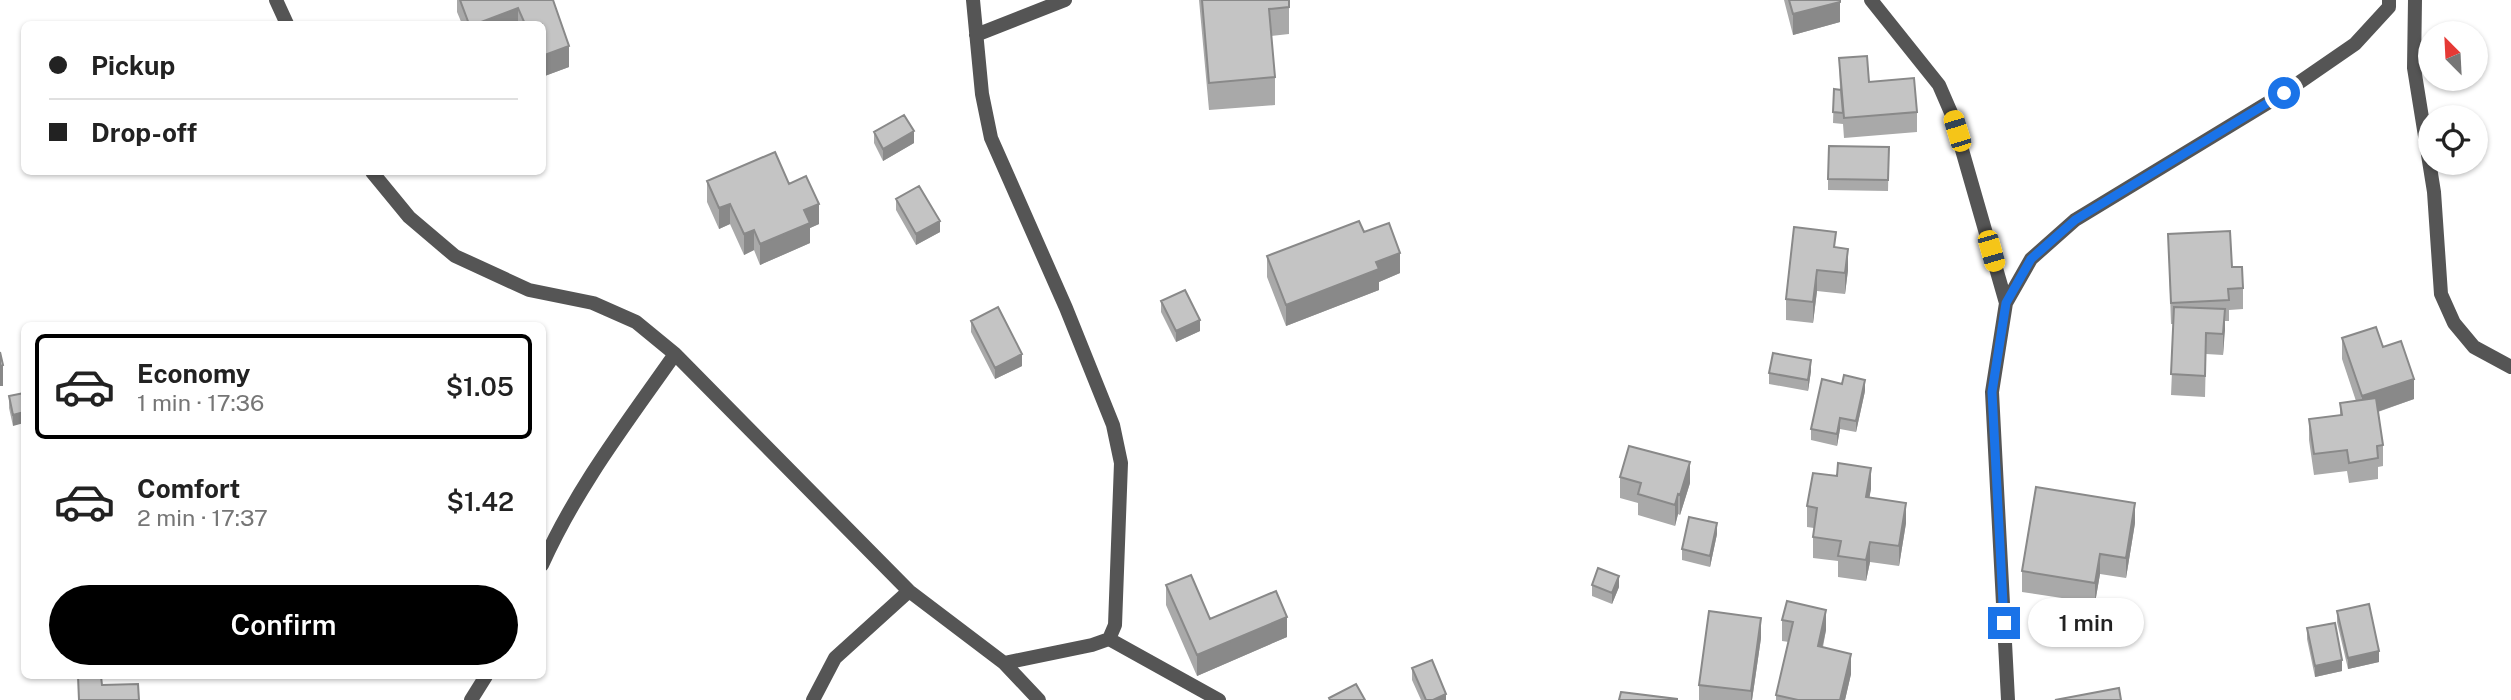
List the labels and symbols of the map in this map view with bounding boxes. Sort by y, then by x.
north arrow [2418,21,2488,91]
route start [2268,77,2300,109]
car [1941,108,1974,154]
car [1976,228,2007,274]
callout: 1 min [2028,598,2144,648]
route end [1988,607,2020,639]

